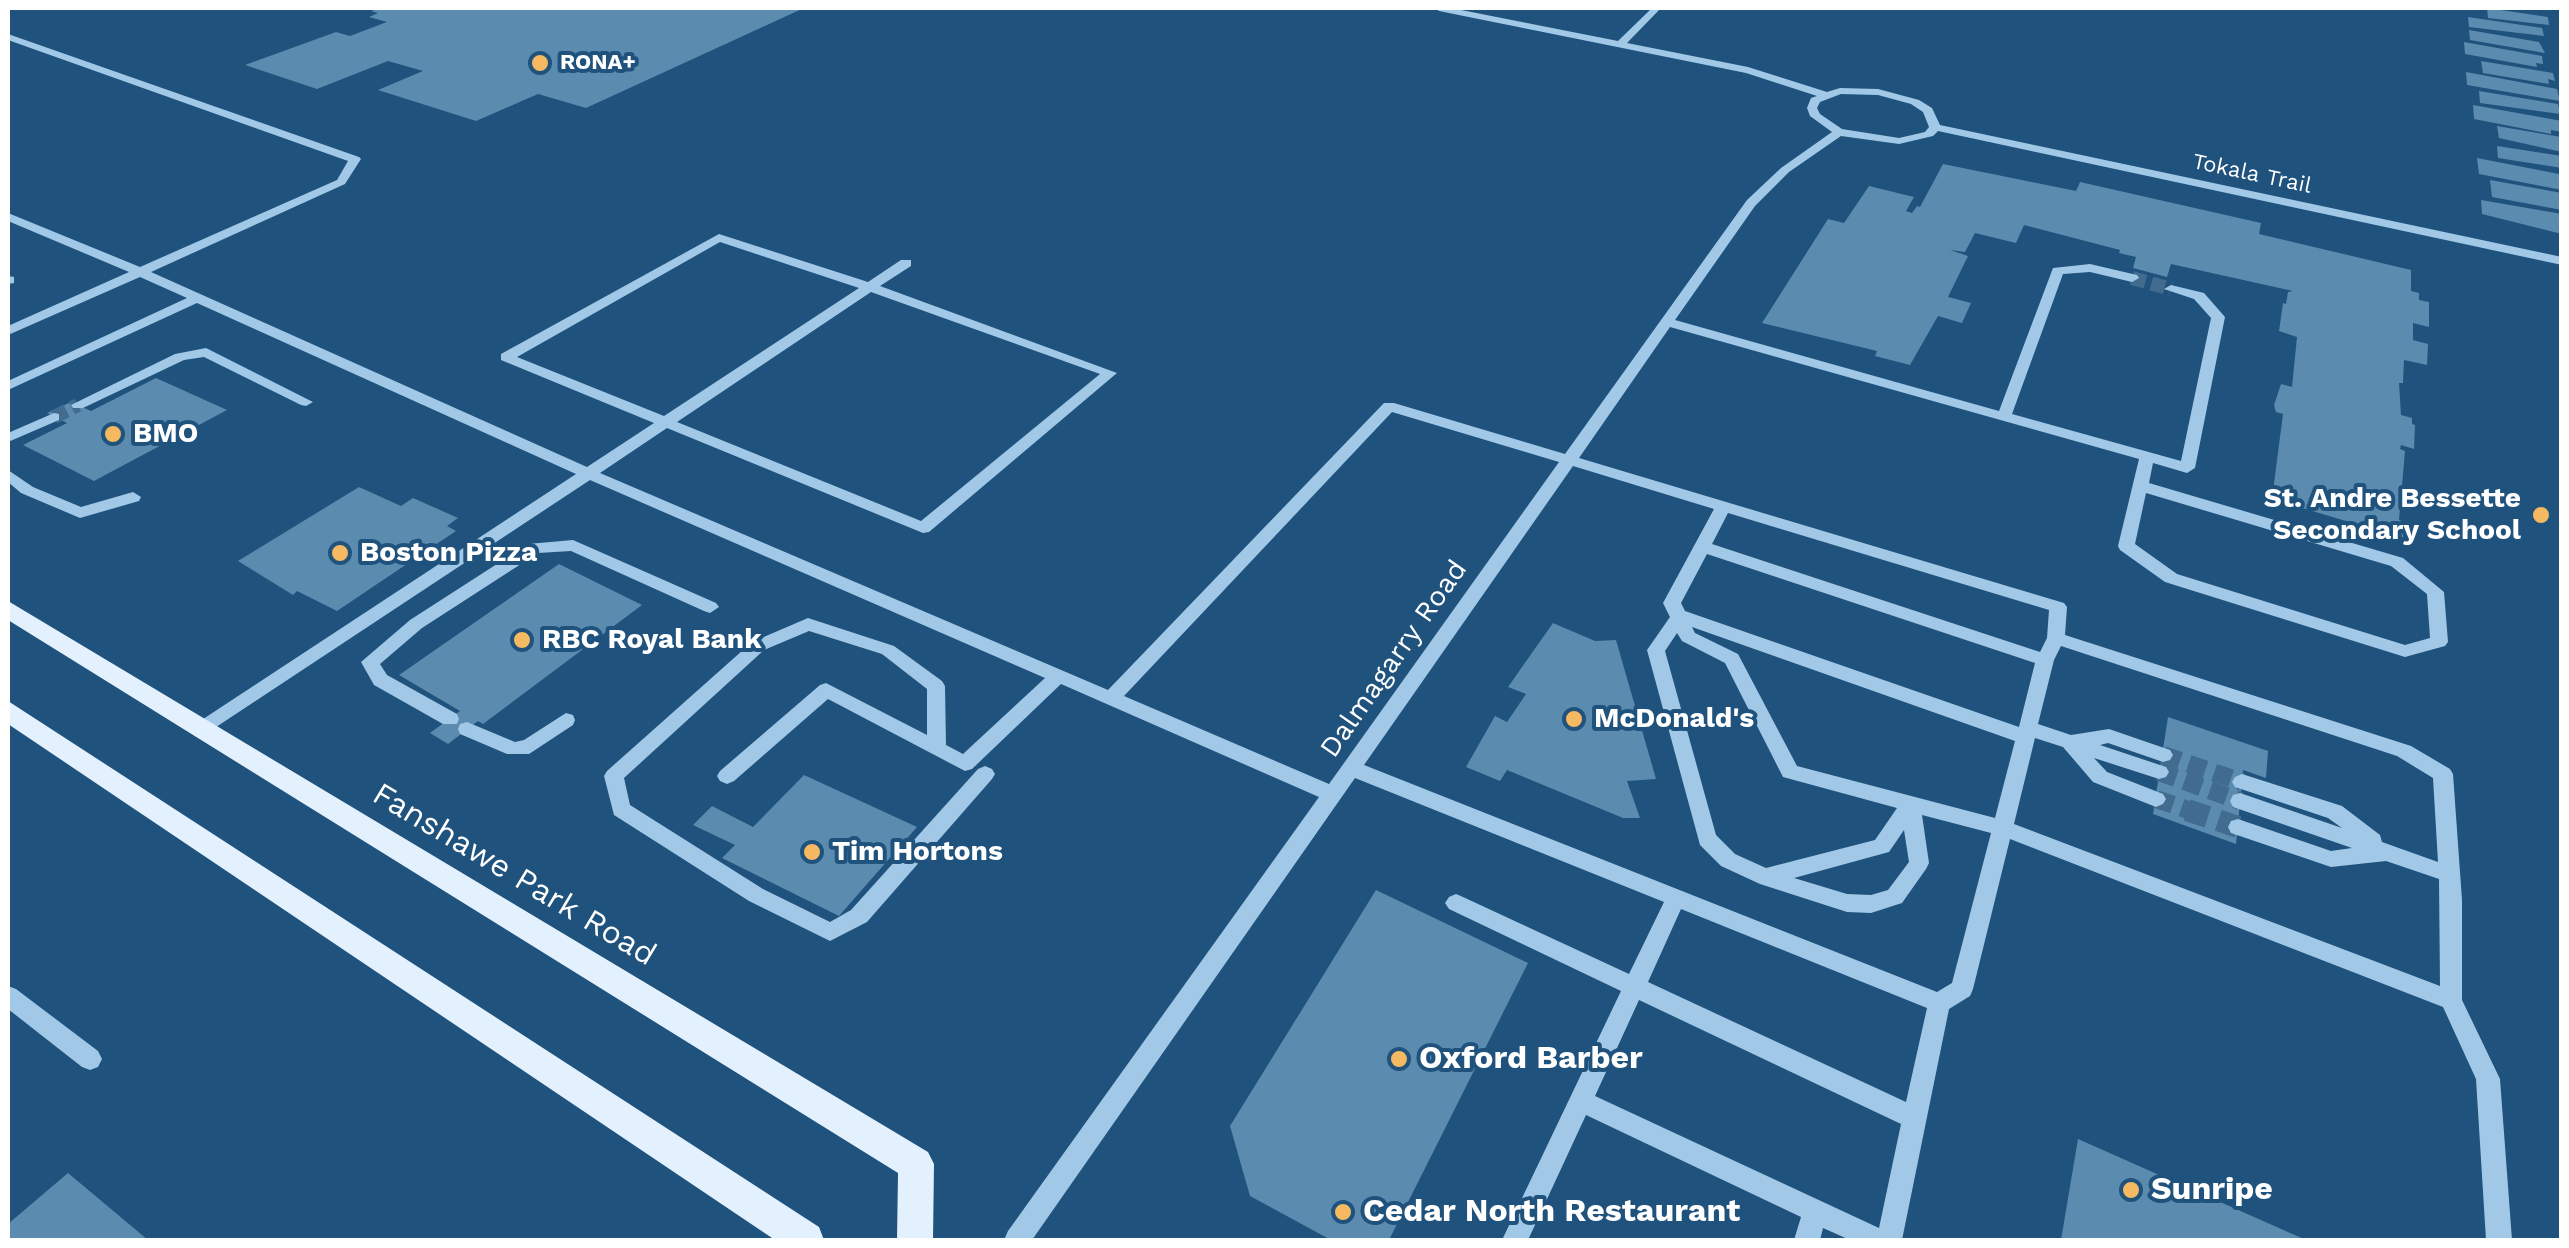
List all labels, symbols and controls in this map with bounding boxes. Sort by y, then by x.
place label: RONA+ [560,50,636,76]
marker: RONA+ [529,52,551,74]
street label: Tokala Trail [2190,149,2314,199]
place label: BMO [133,417,198,451]
marker: BMO [102,423,124,445]
place label: St. Andre Bessette Secondary School [2264,482,2521,548]
marker: St. Andre Bessette Secondary School [2530,504,2552,526]
place label: Boston Pizza [360,536,537,570]
marker: Boston Pizza [329,542,351,564]
street label: Dalmagarry Road [1313,554,1475,764]
place label: RBC Royal Bank [542,623,762,657]
marker: RBC Royal Bank [511,629,533,651]
place label: McDonald's [1594,702,1754,736]
marker: McDonald's [1563,708,1585,730]
street label: Fanshawe Park Road [365,775,663,975]
place label: Tim Hortons [832,835,1003,869]
marker: Tim Hortons [801,841,823,863]
place label: Oxford Barber [1419,1040,1643,1078]
marker: Oxford Barber [1388,1048,1410,1070]
place label: Sunripe [2151,1171,2273,1209]
marker: Sunripe [2120,1179,2142,1201]
place label: Cedar North Restaurant [1363,1193,1740,1231]
marker: Cedar North Restaurant [1332,1201,1354,1223]

